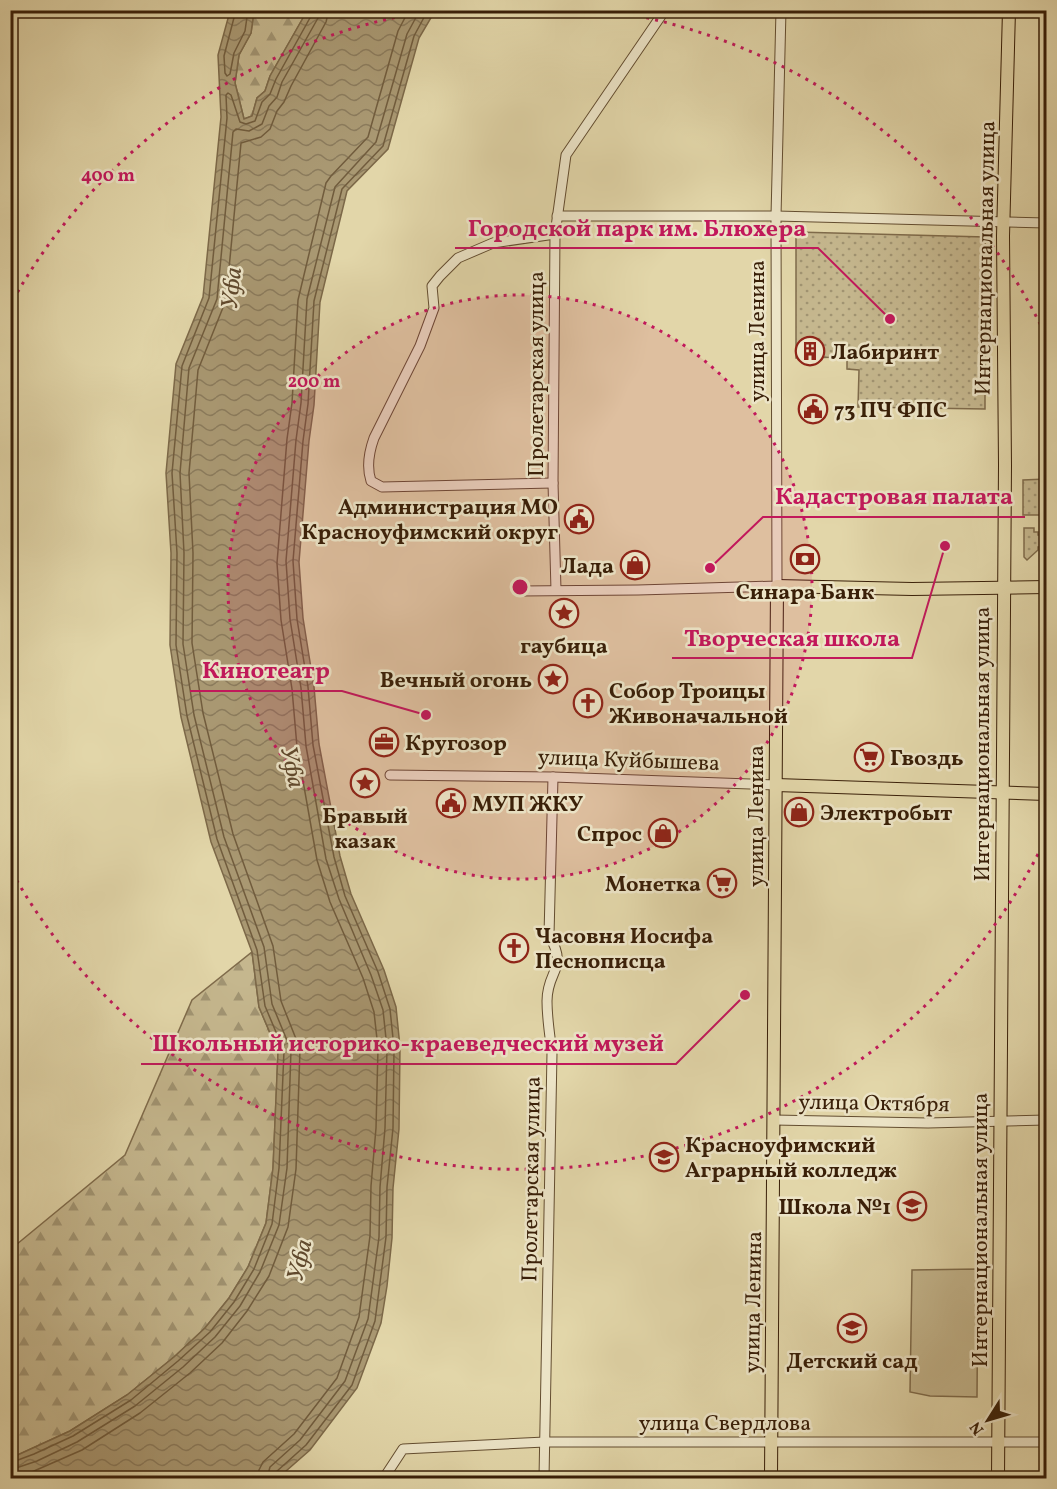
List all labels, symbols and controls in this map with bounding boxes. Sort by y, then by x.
street label: Интернациональная улица [969,120,1004,396]
text: 400 m [81,164,135,189]
callout: Городской парк им. Блюхера [455,206,818,248]
text: Городской парк им. Блюхера [468,213,806,247]
street label: улица Ленина [743,260,774,402]
water label: Уфа [214,266,252,311]
street label: Пролетарская улица [522,271,553,477]
building icon: Лабиринт [794,335,826,367]
place label: Лабиринт [831,338,939,369]
text: 200 m [288,370,340,395]
public building icon: 73 ПЧ ФПС [797,393,829,425]
place label: 73 ПЧ ФПС [834,396,947,427]
callout: Кадастровая палата [763,475,1025,517]
text: Кадастровая палата [775,481,1013,515]
place label: Администрация МО Красноуфимский округ [301,493,558,549]
public building icon: Администрация МО Красноуфимский округ [563,503,595,535]
bank icon: Синара Банк [789,543,821,575]
shop icon: Лада [619,549,651,581]
place label: Лада [561,552,614,583]
centre of rings [510,577,530,597]
place label: Синара Банк [736,578,874,609]
place icon: гаубица [548,597,580,629]
street label: Интернациональная улица [968,607,999,881]
callout: Творческая школа [672,616,912,658]
text: Творческая школа [684,623,900,657]
place label: гаубица [520,632,608,663]
callout: Кинотеатр [190,649,342,691]
text: Кинотеатр [202,655,330,689]
place icon: Вечный огонь [537,663,569,695]
place label: Вечный огонь [380,666,532,697]
place label: Собор Троицы Живоначальной [609,677,788,733]
church icon: Собор Троицы Живоначальной [572,687,604,719]
office icon: Кругозор [368,726,400,758]
place label: Кругозор [405,729,507,760]
supermarket icon: Гвоздь [853,741,885,773]
water label: Уфа [270,743,312,792]
street label: улица Куйбышева [537,743,721,780]
place label: Гвоздь [890,744,964,775]
street label: улица Ленина [742,745,773,887]
place icon: Бравый казак [349,767,381,799]
public building icon: МУП ЖКУ [435,787,467,819]
place label: МУП ЖКУ [472,790,583,821]
shop icon: Электробыт [783,796,815,828]
place label: Электробыт [820,799,952,830]
place label: Бравый казак [322,802,408,858]
shop icon: Спрос [647,817,679,849]
place label: Спрос [577,820,642,851]
supermarket icon: Монетка [706,867,738,899]
place label: Монетка [605,870,701,901]
place label: Часовня Иосифа Песнописца [535,922,713,978]
church icon: Часовня Иосифа Песнописца [498,932,530,964]
callout: Школьный историко-краеведческий музей [141,1022,676,1064]
text: Школьный историко-краеведческий музей [152,1028,664,1062]
street label: Пролетарская улица [515,1076,550,1282]
street label: улица Октября [798,1088,950,1121]
street label: Интернациональная улица [966,1093,997,1367]
place label: Красноуфимский Аграрный колледж [685,1131,897,1187]
school or university icon: Красноуфимский Аграрный колледж [648,1141,680,1173]
school or university icon: Школа №1 [896,1190,928,1222]
place label: Школа №1 [778,1193,891,1224]
street label: улица Ленина [738,1231,771,1373]
water label: Уфа [279,1236,323,1285]
school or university icon: Детский сад [836,1312,868,1344]
place label: Детский сад [786,1347,918,1378]
north arrow [958,1390,1018,1450]
street label: улица Свердлова [639,1409,811,1440]
text: N [965,1416,990,1439]

